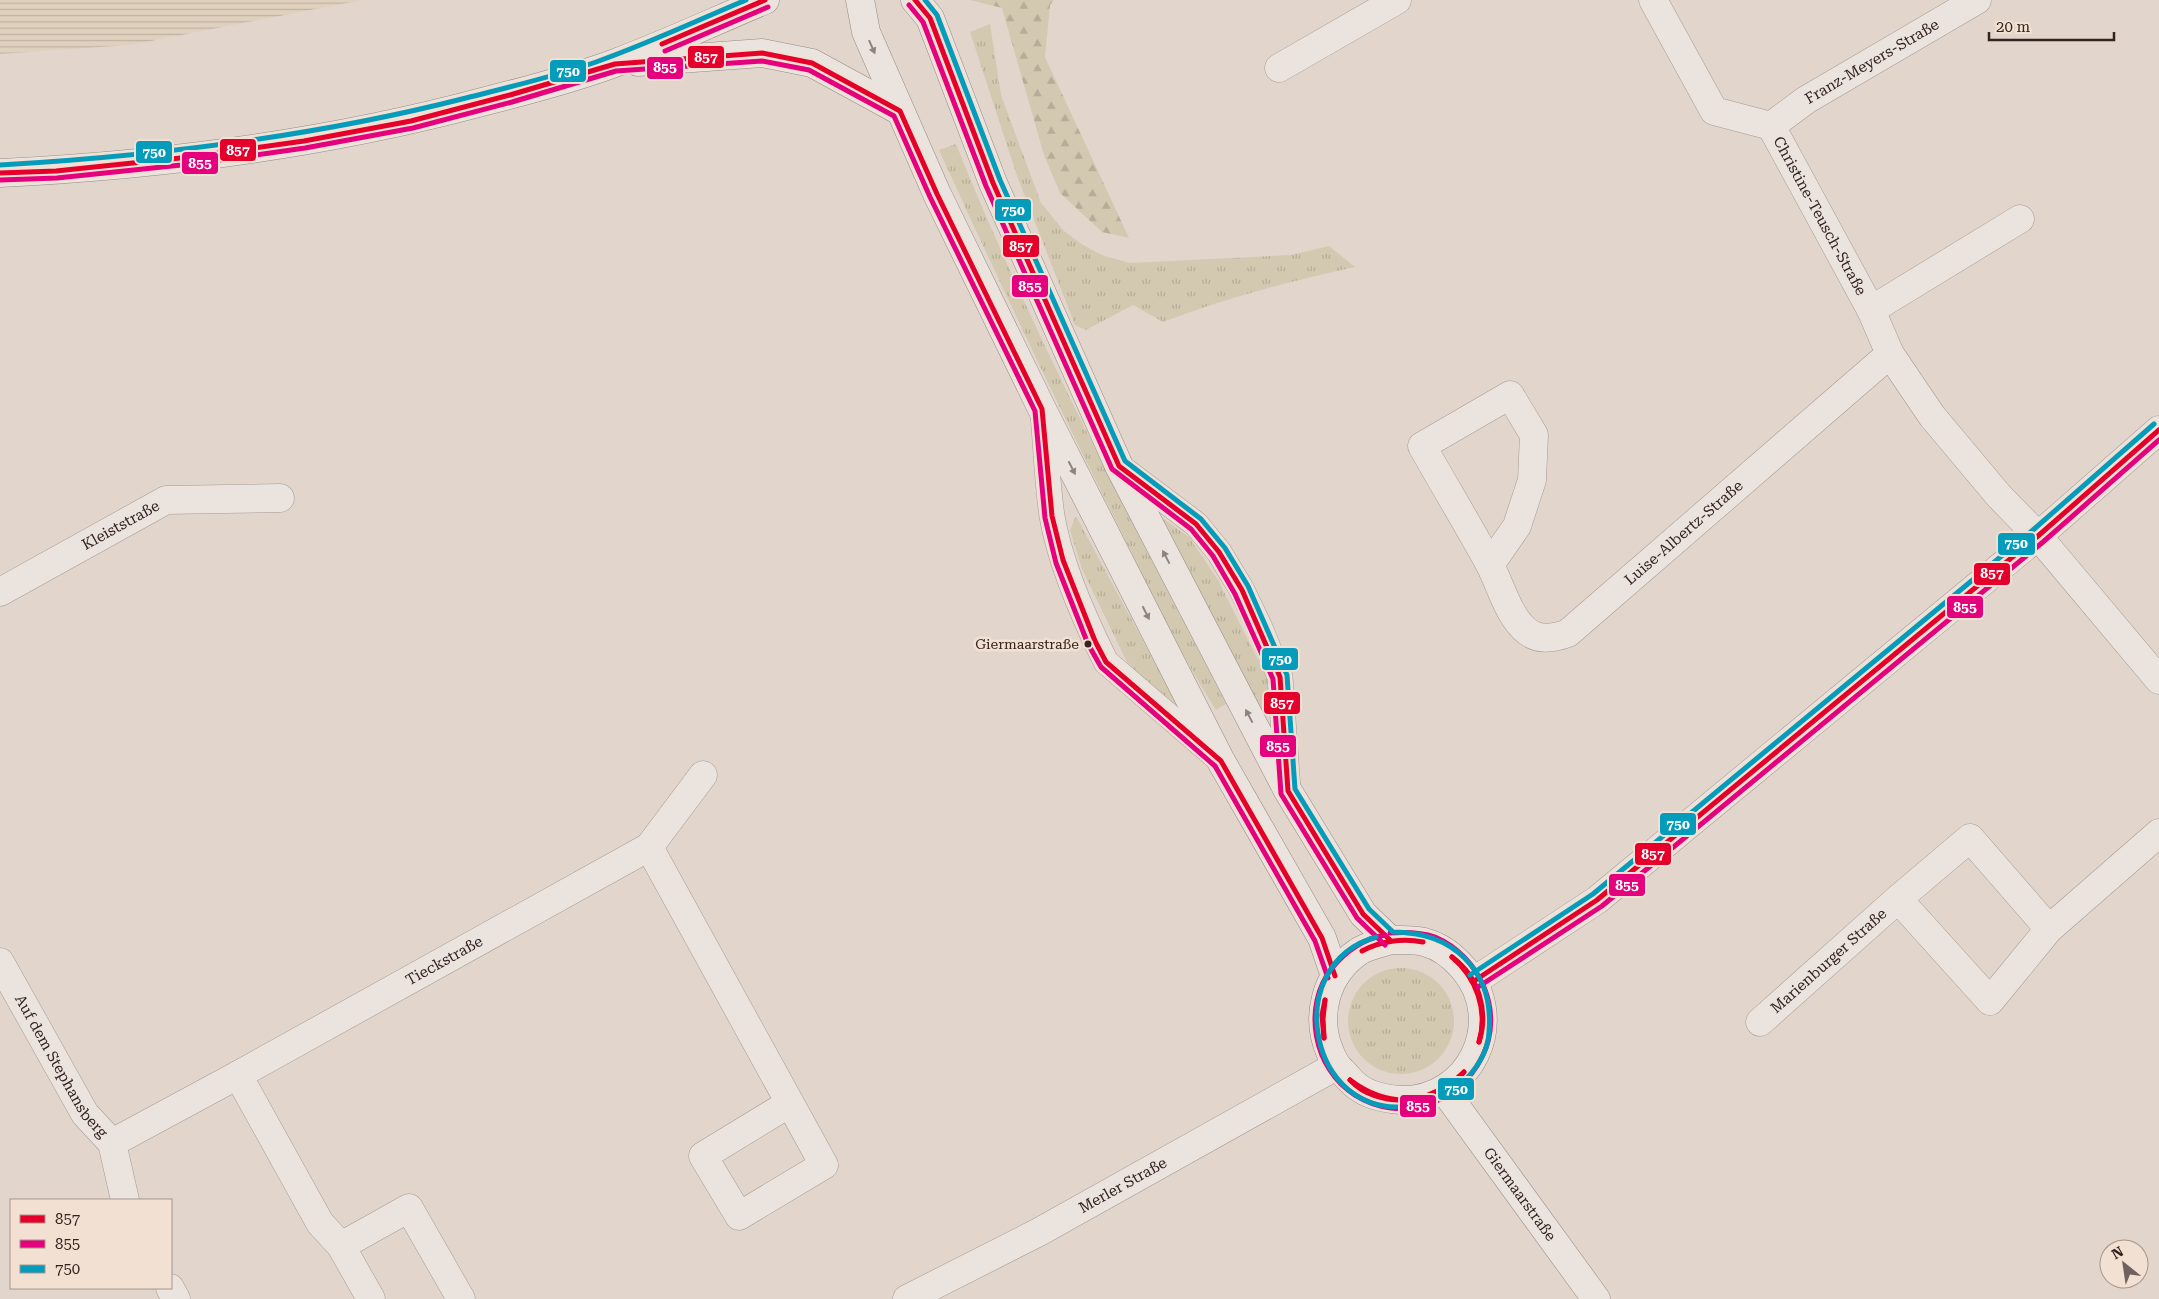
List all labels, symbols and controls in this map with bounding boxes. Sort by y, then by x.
scale bar [1989,10,2114,42]
street label: Franz-Meyers-Straße [1802,15,1942,108]
text: 20 m [1996,18,2031,36]
one-way arrow [869,40,877,54]
line badge: 857 [687,45,725,69]
text: 857 [694,49,718,65]
line badge: 855 [646,56,684,80]
line badge: 750 [549,59,587,83]
text: 855 [653,59,677,75]
text: 750 [556,63,580,79]
street label: Christine-Teusch-Straße [1769,133,1870,299]
line badge: 857 [219,138,257,162]
line badge: 750 [135,140,173,164]
text: 857 [226,142,250,158]
text: 750 [142,144,166,160]
line badge: 855 [181,151,219,175]
text: 855 [188,155,212,171]
line badge: 750 [994,198,1032,222]
text: 750 [1001,202,1025,218]
line badge: 857 [1002,234,1040,258]
text: 857 [1009,238,1033,254]
line badge: 855 [1011,274,1049,298]
text: 855 [1018,278,1042,294]
one-way arrow [1068,460,1076,475]
street label: Luise-Albertz-Straße [1621,477,1747,589]
street label: Kleiststraße [79,496,163,554]
line badge: 750 [1997,532,2036,556]
text: 750 [2004,535,2028,551]
one-way arrow [1162,549,1170,564]
line badge: 857 [1973,562,2011,586]
text: 857 [1980,565,2004,581]
line badge: 855 [1946,595,1984,619]
text: 855 [1953,599,1977,615]
one-way arrow [1142,605,1150,620]
place label: Giermaarstraße [975,636,1079,652]
marker: Giermaarstraße [1083,639,1093,649]
line badge: 750 [1261,647,1299,671]
text: 750 [1268,651,1292,667]
line badge: 857 [1263,691,1301,715]
text: 857 [1270,695,1294,711]
one-way arrow [1245,709,1253,724]
line badge: 855 [1259,734,1297,758]
text: 855 [1266,738,1290,754]
line badge: 750 [1659,812,1697,836]
text: 750 [1666,816,1690,832]
line badge: 857 [1634,842,1672,866]
text: 857 [1641,846,1665,862]
line badge: 855 [1608,873,1646,897]
text: 855 [1615,877,1639,893]
street label: Marienburger Straße [1767,904,1890,1017]
street label: Tieckstraße [402,932,486,989]
street label: Auf dem Stephansberg [11,991,112,1142]
line badge: 750 [1437,1077,1475,1101]
text: 750 [1444,1081,1468,1097]
line badge: 855 [1399,1094,1437,1118]
text: 855 [1406,1098,1430,1114]
street label: Giermaarstraße [1480,1144,1560,1245]
street label: Merler Straße [1076,1153,1170,1217]
legend [10,1199,172,1289]
text: 857 [55,1210,80,1228]
text: 855 [55,1235,80,1253]
north arrow [2099,1239,2149,1289]
text: N [2109,1243,2126,1262]
text: 750 [55,1260,80,1278]

